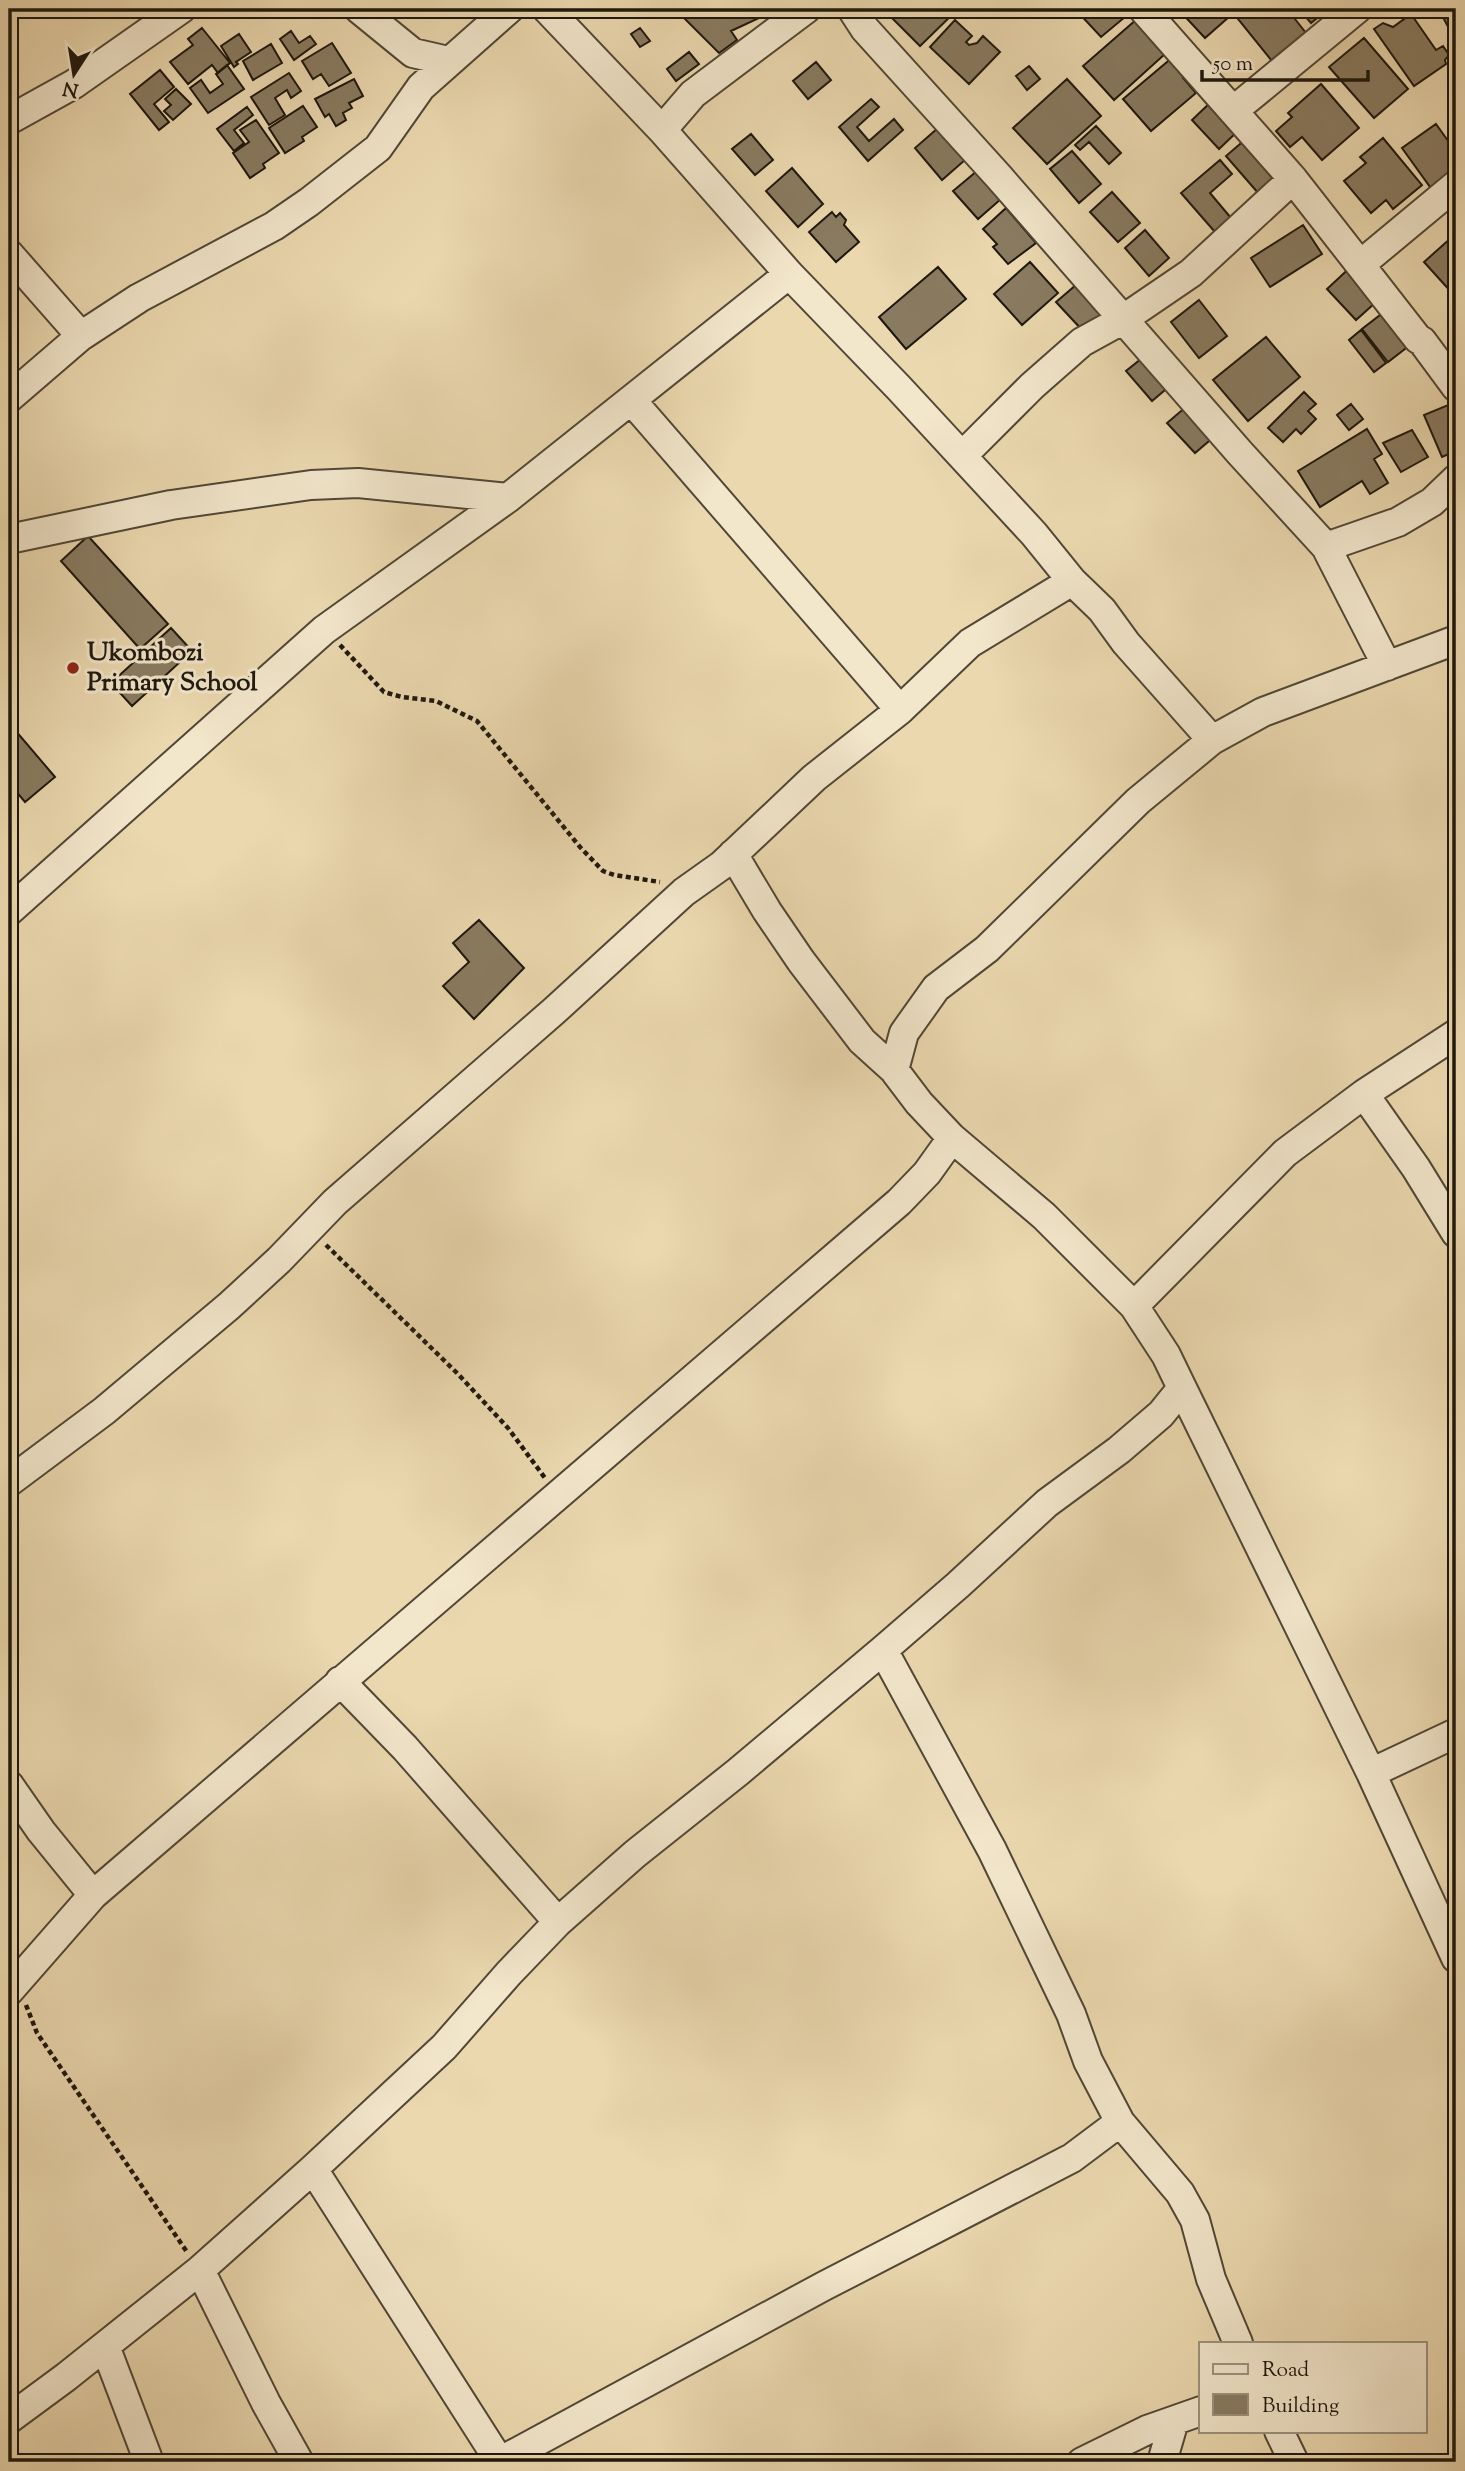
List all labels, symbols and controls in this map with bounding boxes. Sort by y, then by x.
north arrow [38,38,108,108]
scale bar [1202,38,1369,82]
text: 50 m [1212,50,1253,80]
text: N [61,73,81,103]
place label: Ukombozi Primary School [87,635,258,702]
marker: Ukombozi Primary School [65,660,81,676]
legend [1199,2342,1426,2432]
text: Road [1262,2356,1309,2386]
text: Building [1262,2392,1339,2422]

